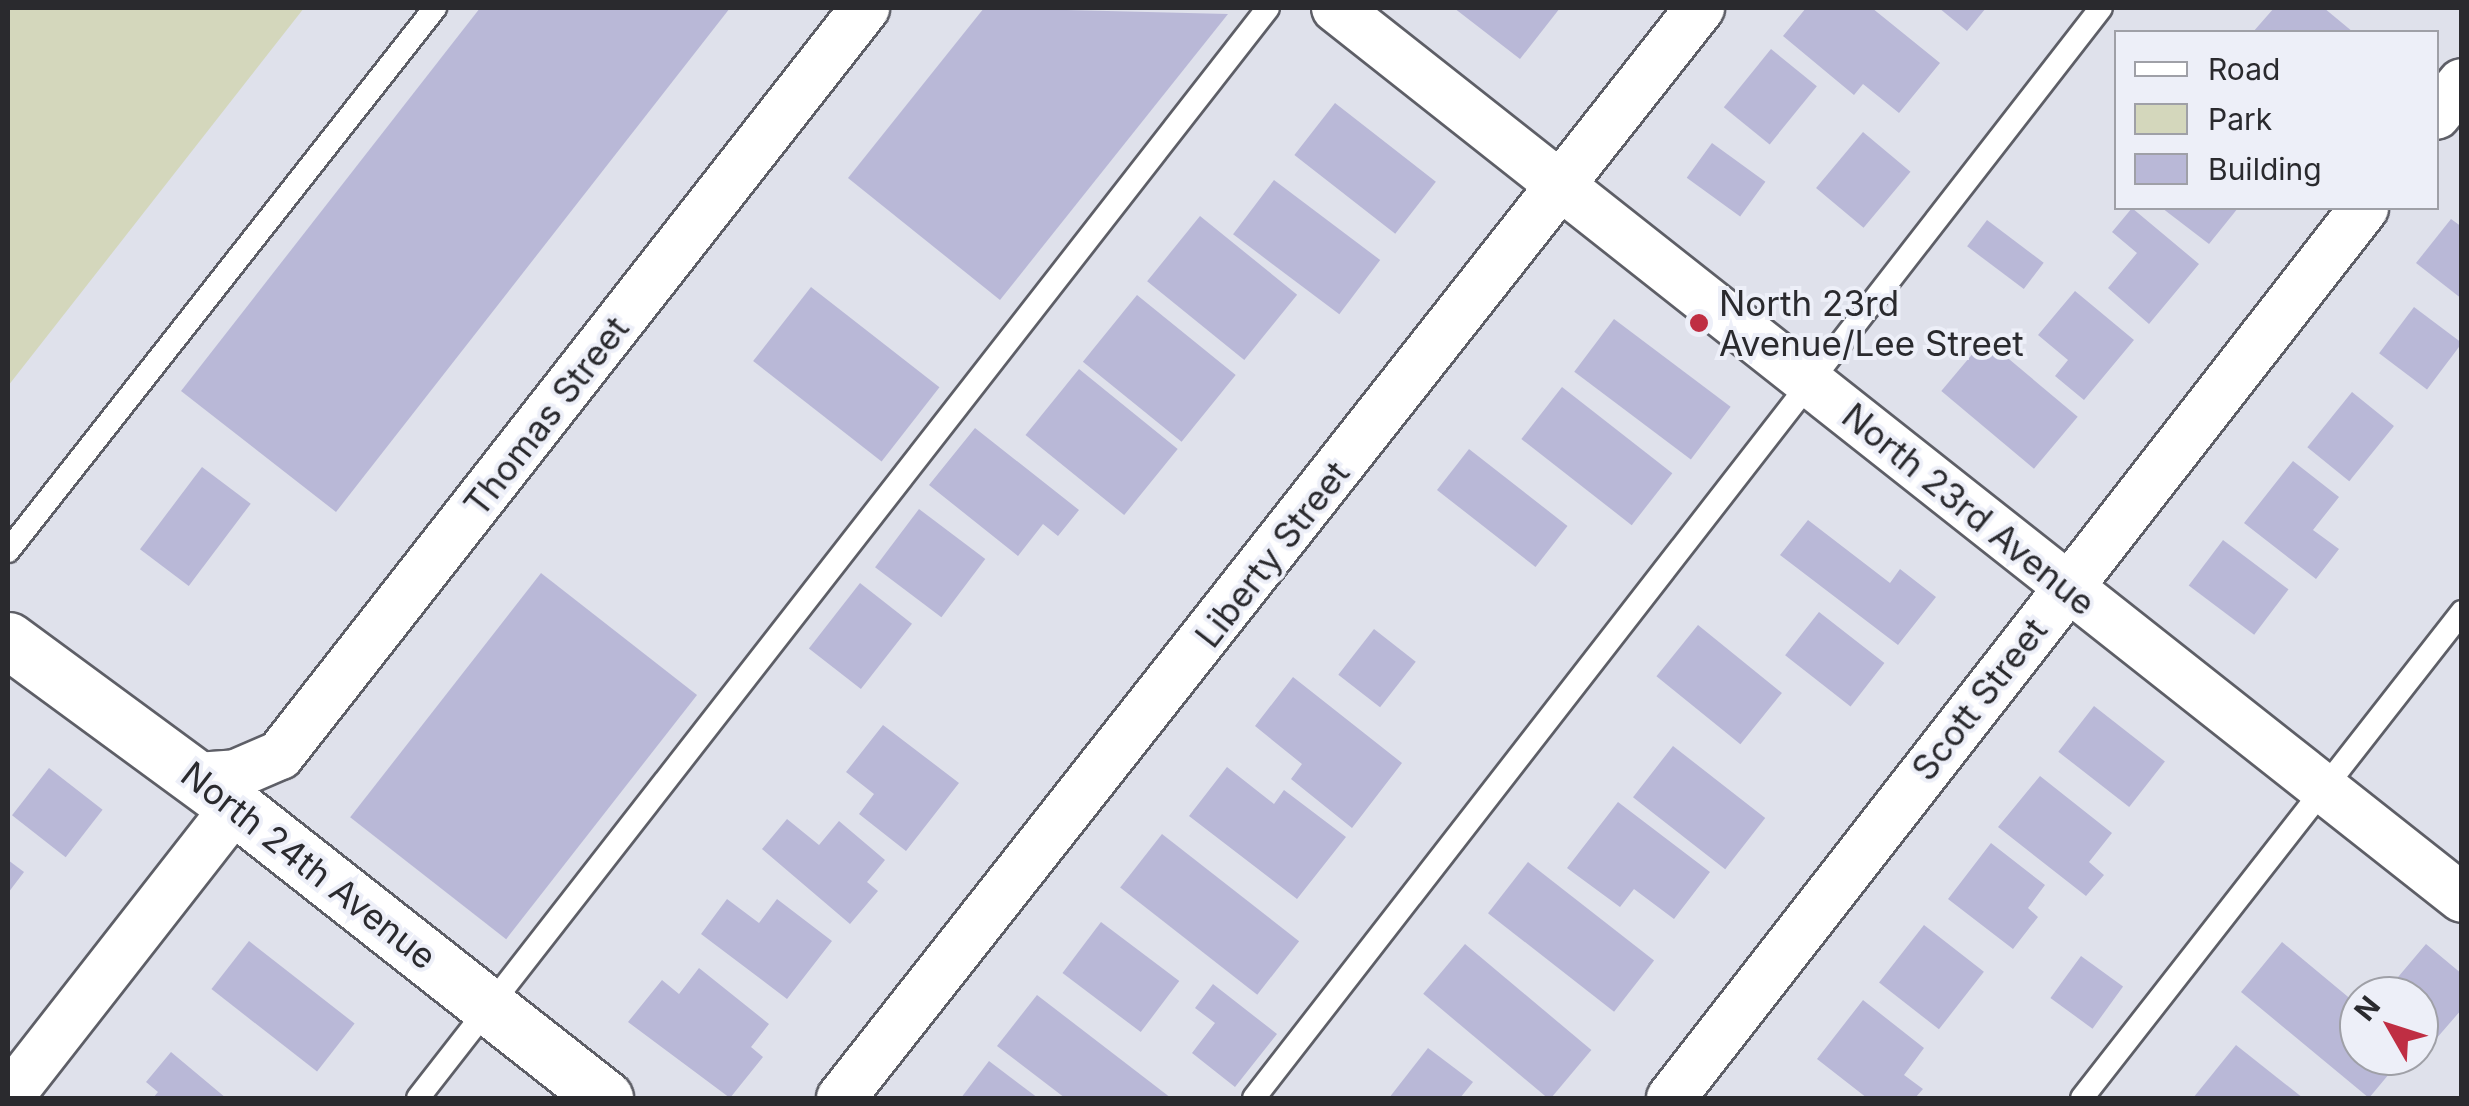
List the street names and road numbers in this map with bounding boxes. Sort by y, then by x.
street label: Thomas Street [455,308,637,524]
street label: North 23rd Avenue [1834,394,2104,624]
street label: Liberty Street [1186,453,1358,655]
street label: Scott Street [1903,610,2055,788]
street label: North 24th Avenue [173,753,445,977]

